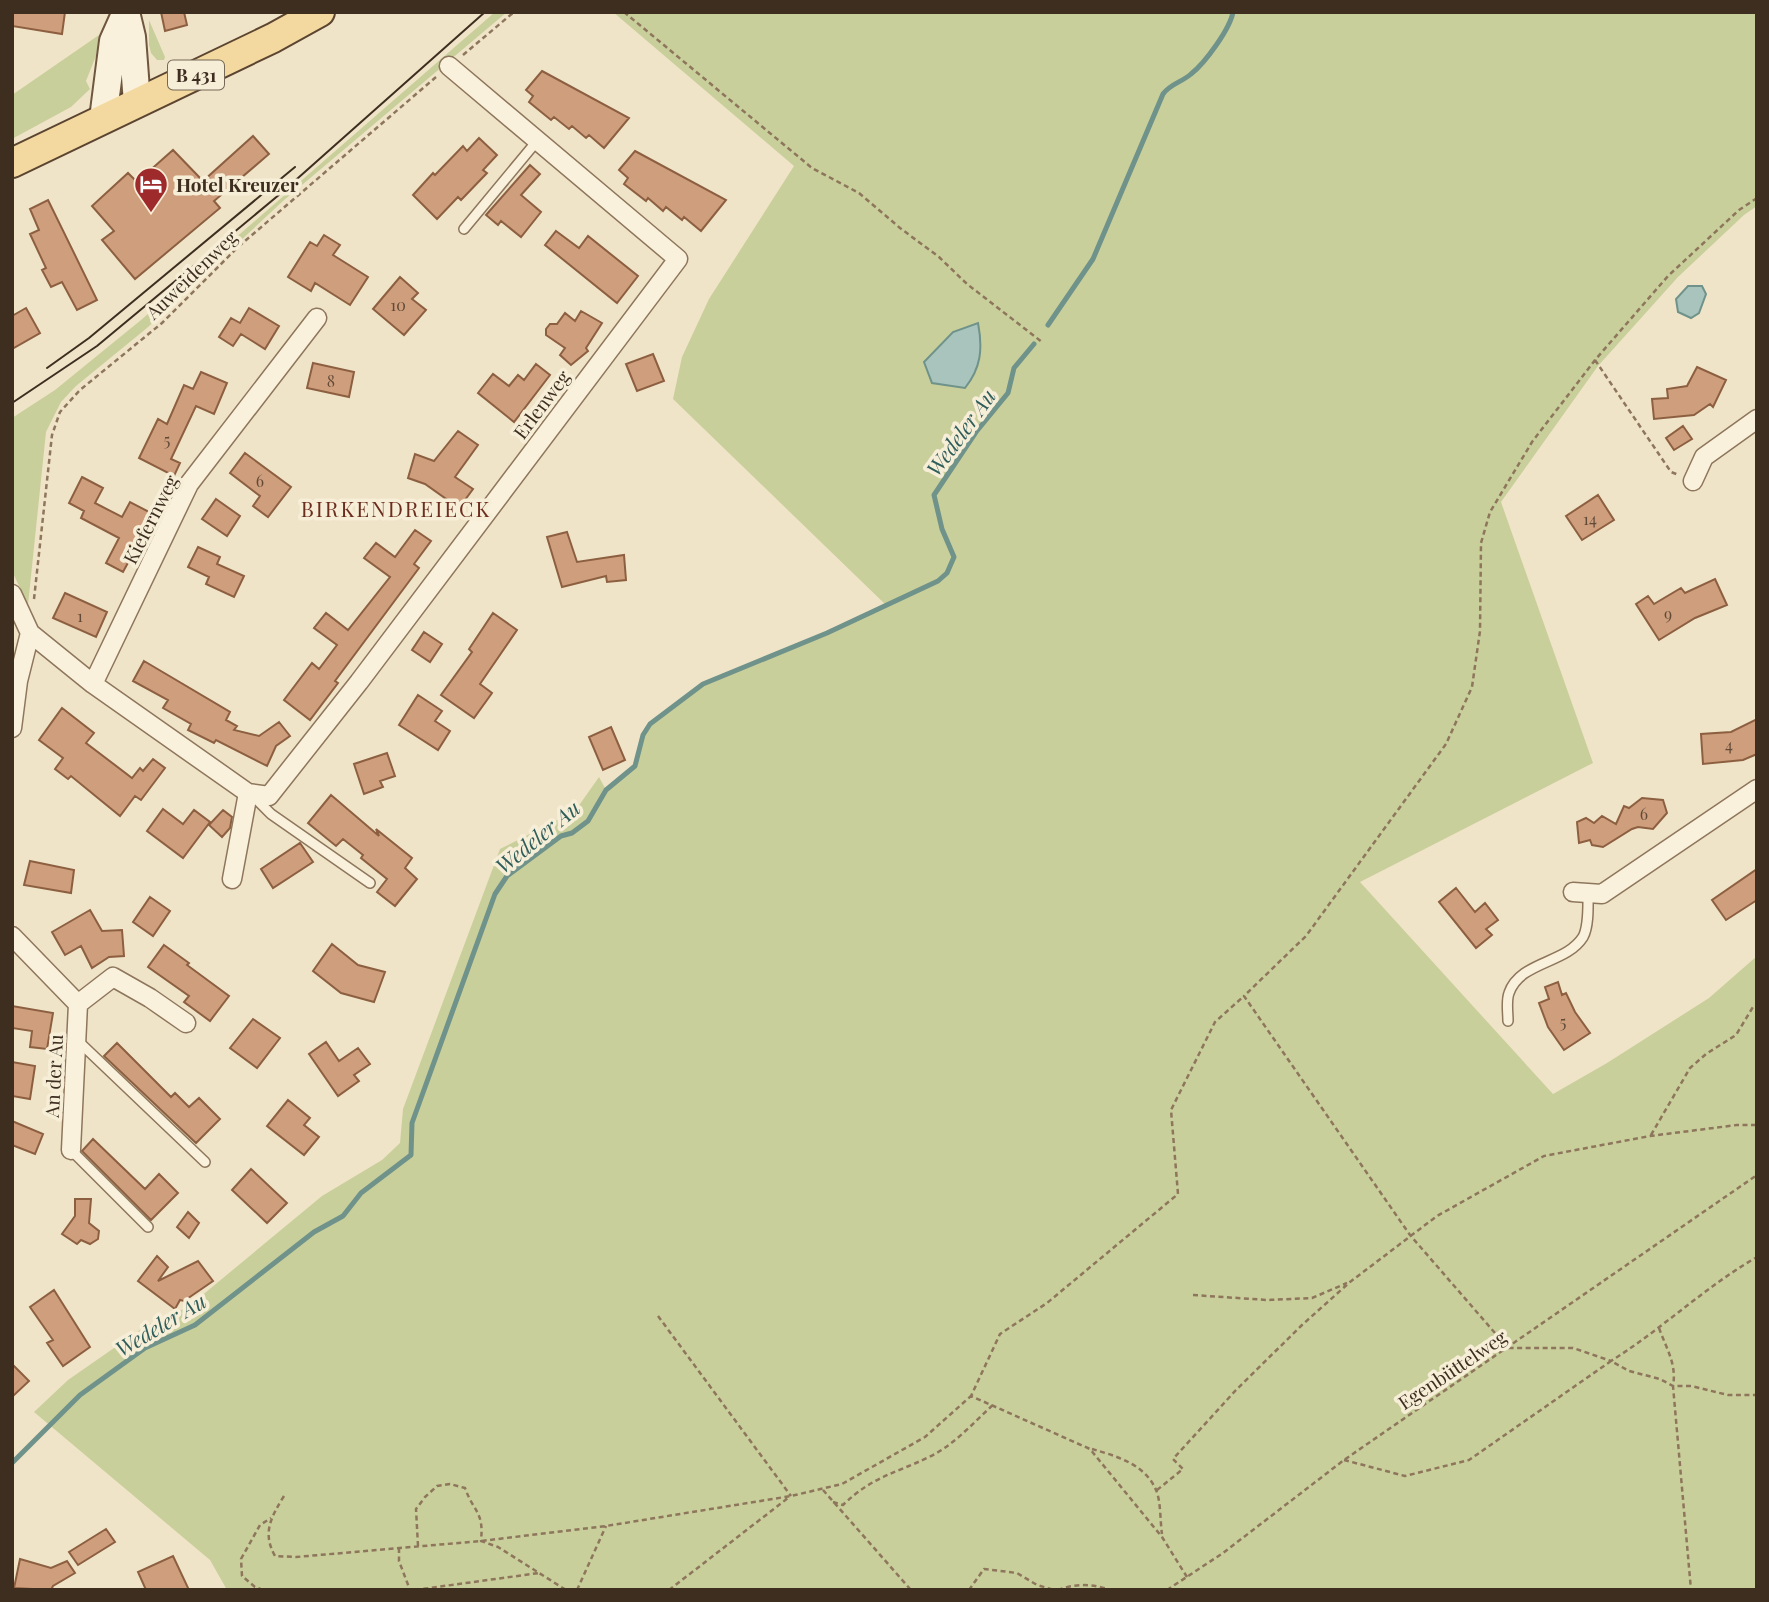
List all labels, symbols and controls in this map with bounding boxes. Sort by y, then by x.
road number: B 431 [168,60,224,90]
hotel icon: Hotel Kreuzer [132,165,170,214]
place label: Hotel Kreuzer [176,171,299,197]
street label: Auweidenweg [139,224,242,325]
house number: 10 [390,294,406,315]
street label: Erlenweg [507,364,575,444]
house number: 8 [327,370,335,391]
water label: Wedeler Au [919,383,1001,481]
house number: 5 [164,429,170,450]
street label: Kiefernweg [116,470,184,568]
house number: 6 [256,470,264,491]
district label: BIRKENDREIECK [301,494,491,522]
house number: 14 [1583,508,1597,529]
house number: 9 [1664,603,1672,624]
house number: 1 [77,605,83,626]
house number: 4 [1725,734,1733,755]
water label: Wedeler Au [489,793,585,879]
house number: 6 [1640,803,1648,824]
house number: 5 [1560,1011,1566,1032]
street label: An der Au [38,1034,68,1119]
water label: Wedeler Au [109,1286,211,1362]
street label: Egenbüttelweg [1393,1323,1511,1415]

